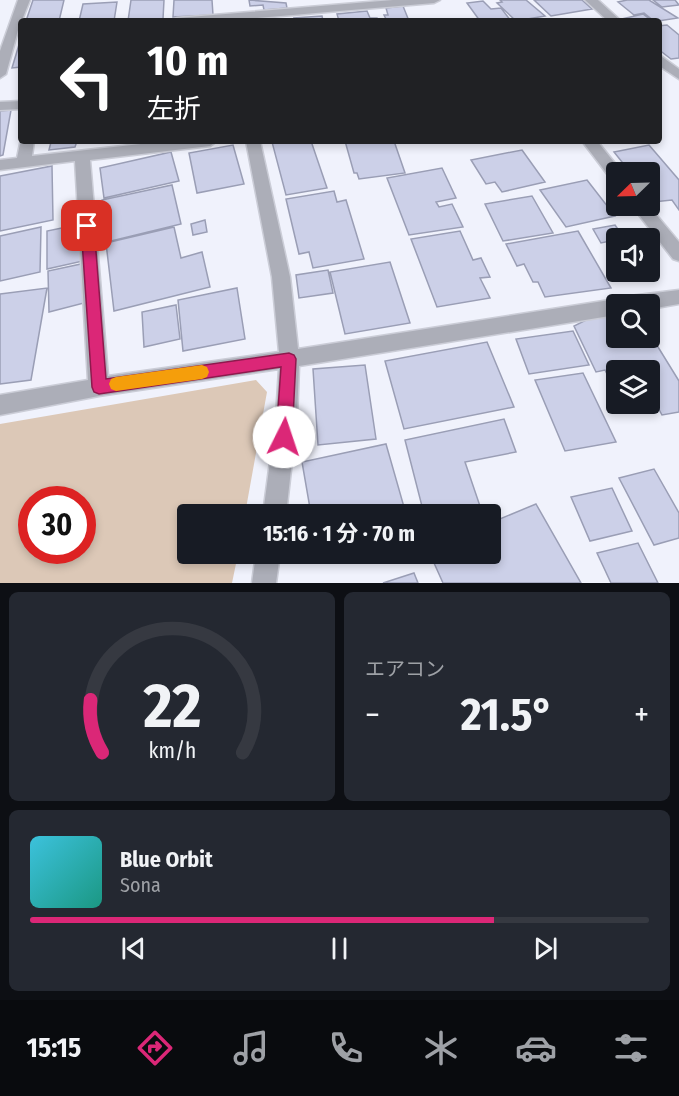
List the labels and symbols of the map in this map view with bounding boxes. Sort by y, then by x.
north arrow [606,162,660,216]
pin [61,200,112,251]
position arrow [252,405,316,469]
speed limit sign: 30 [18,486,96,564]

